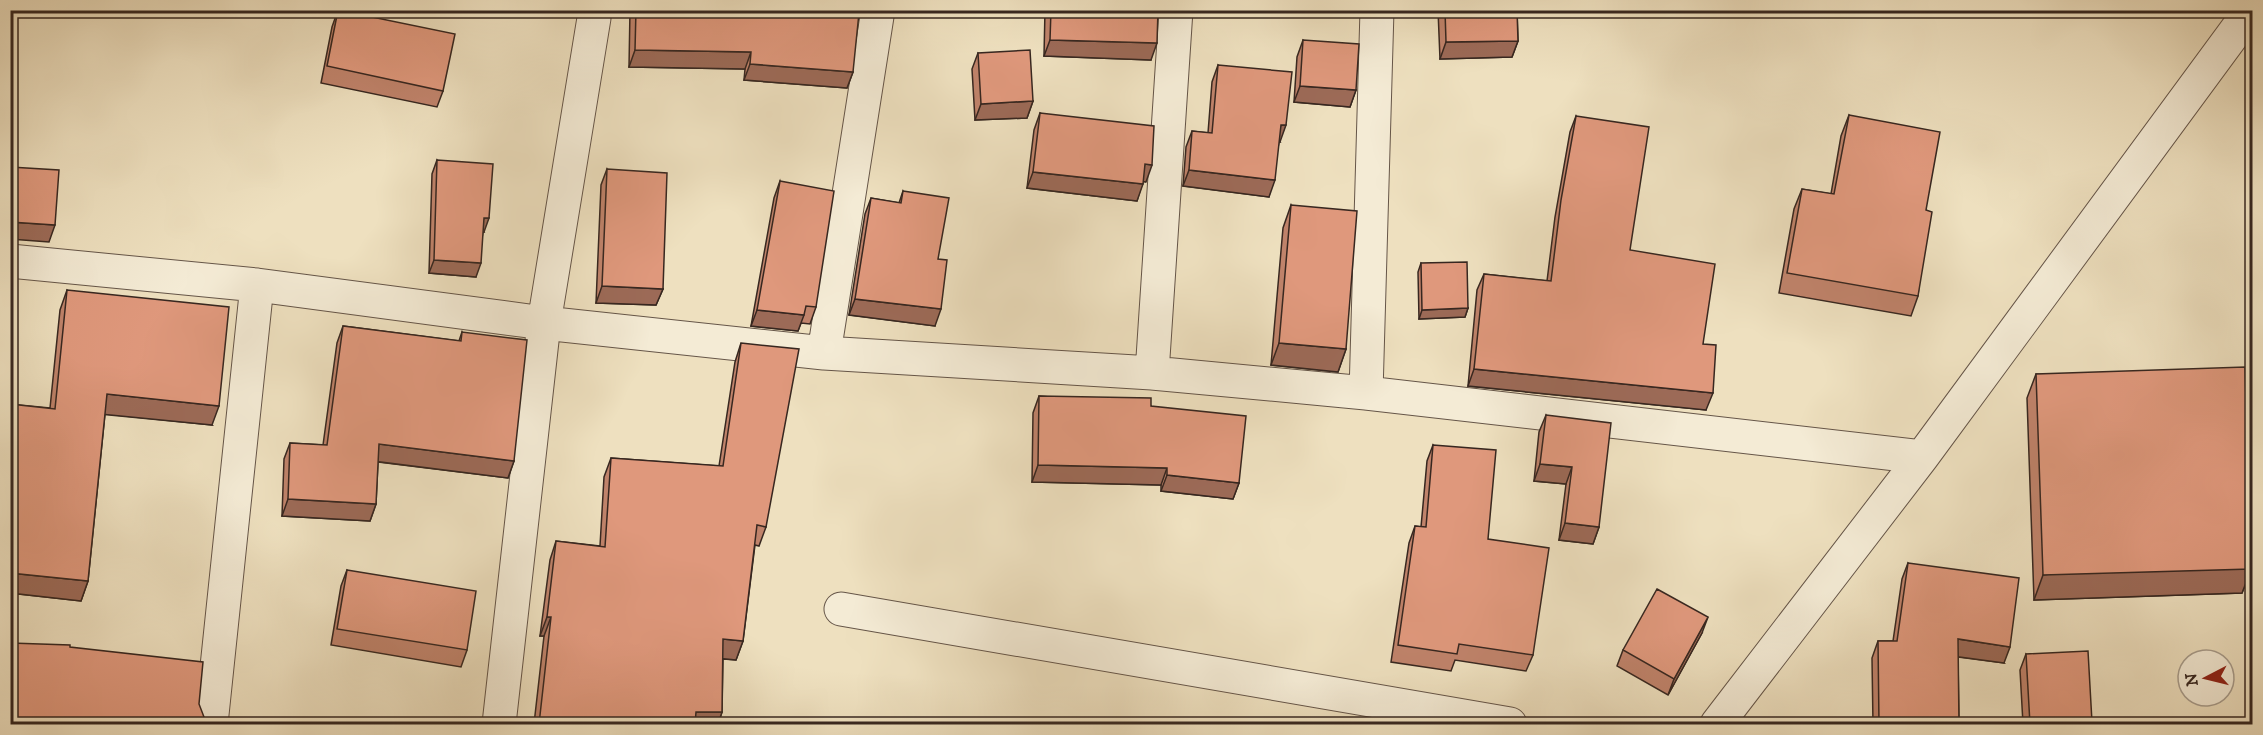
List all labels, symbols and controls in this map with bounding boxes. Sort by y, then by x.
north arrow [2176,648,2236,708]
text: N [2181,672,2203,687]

